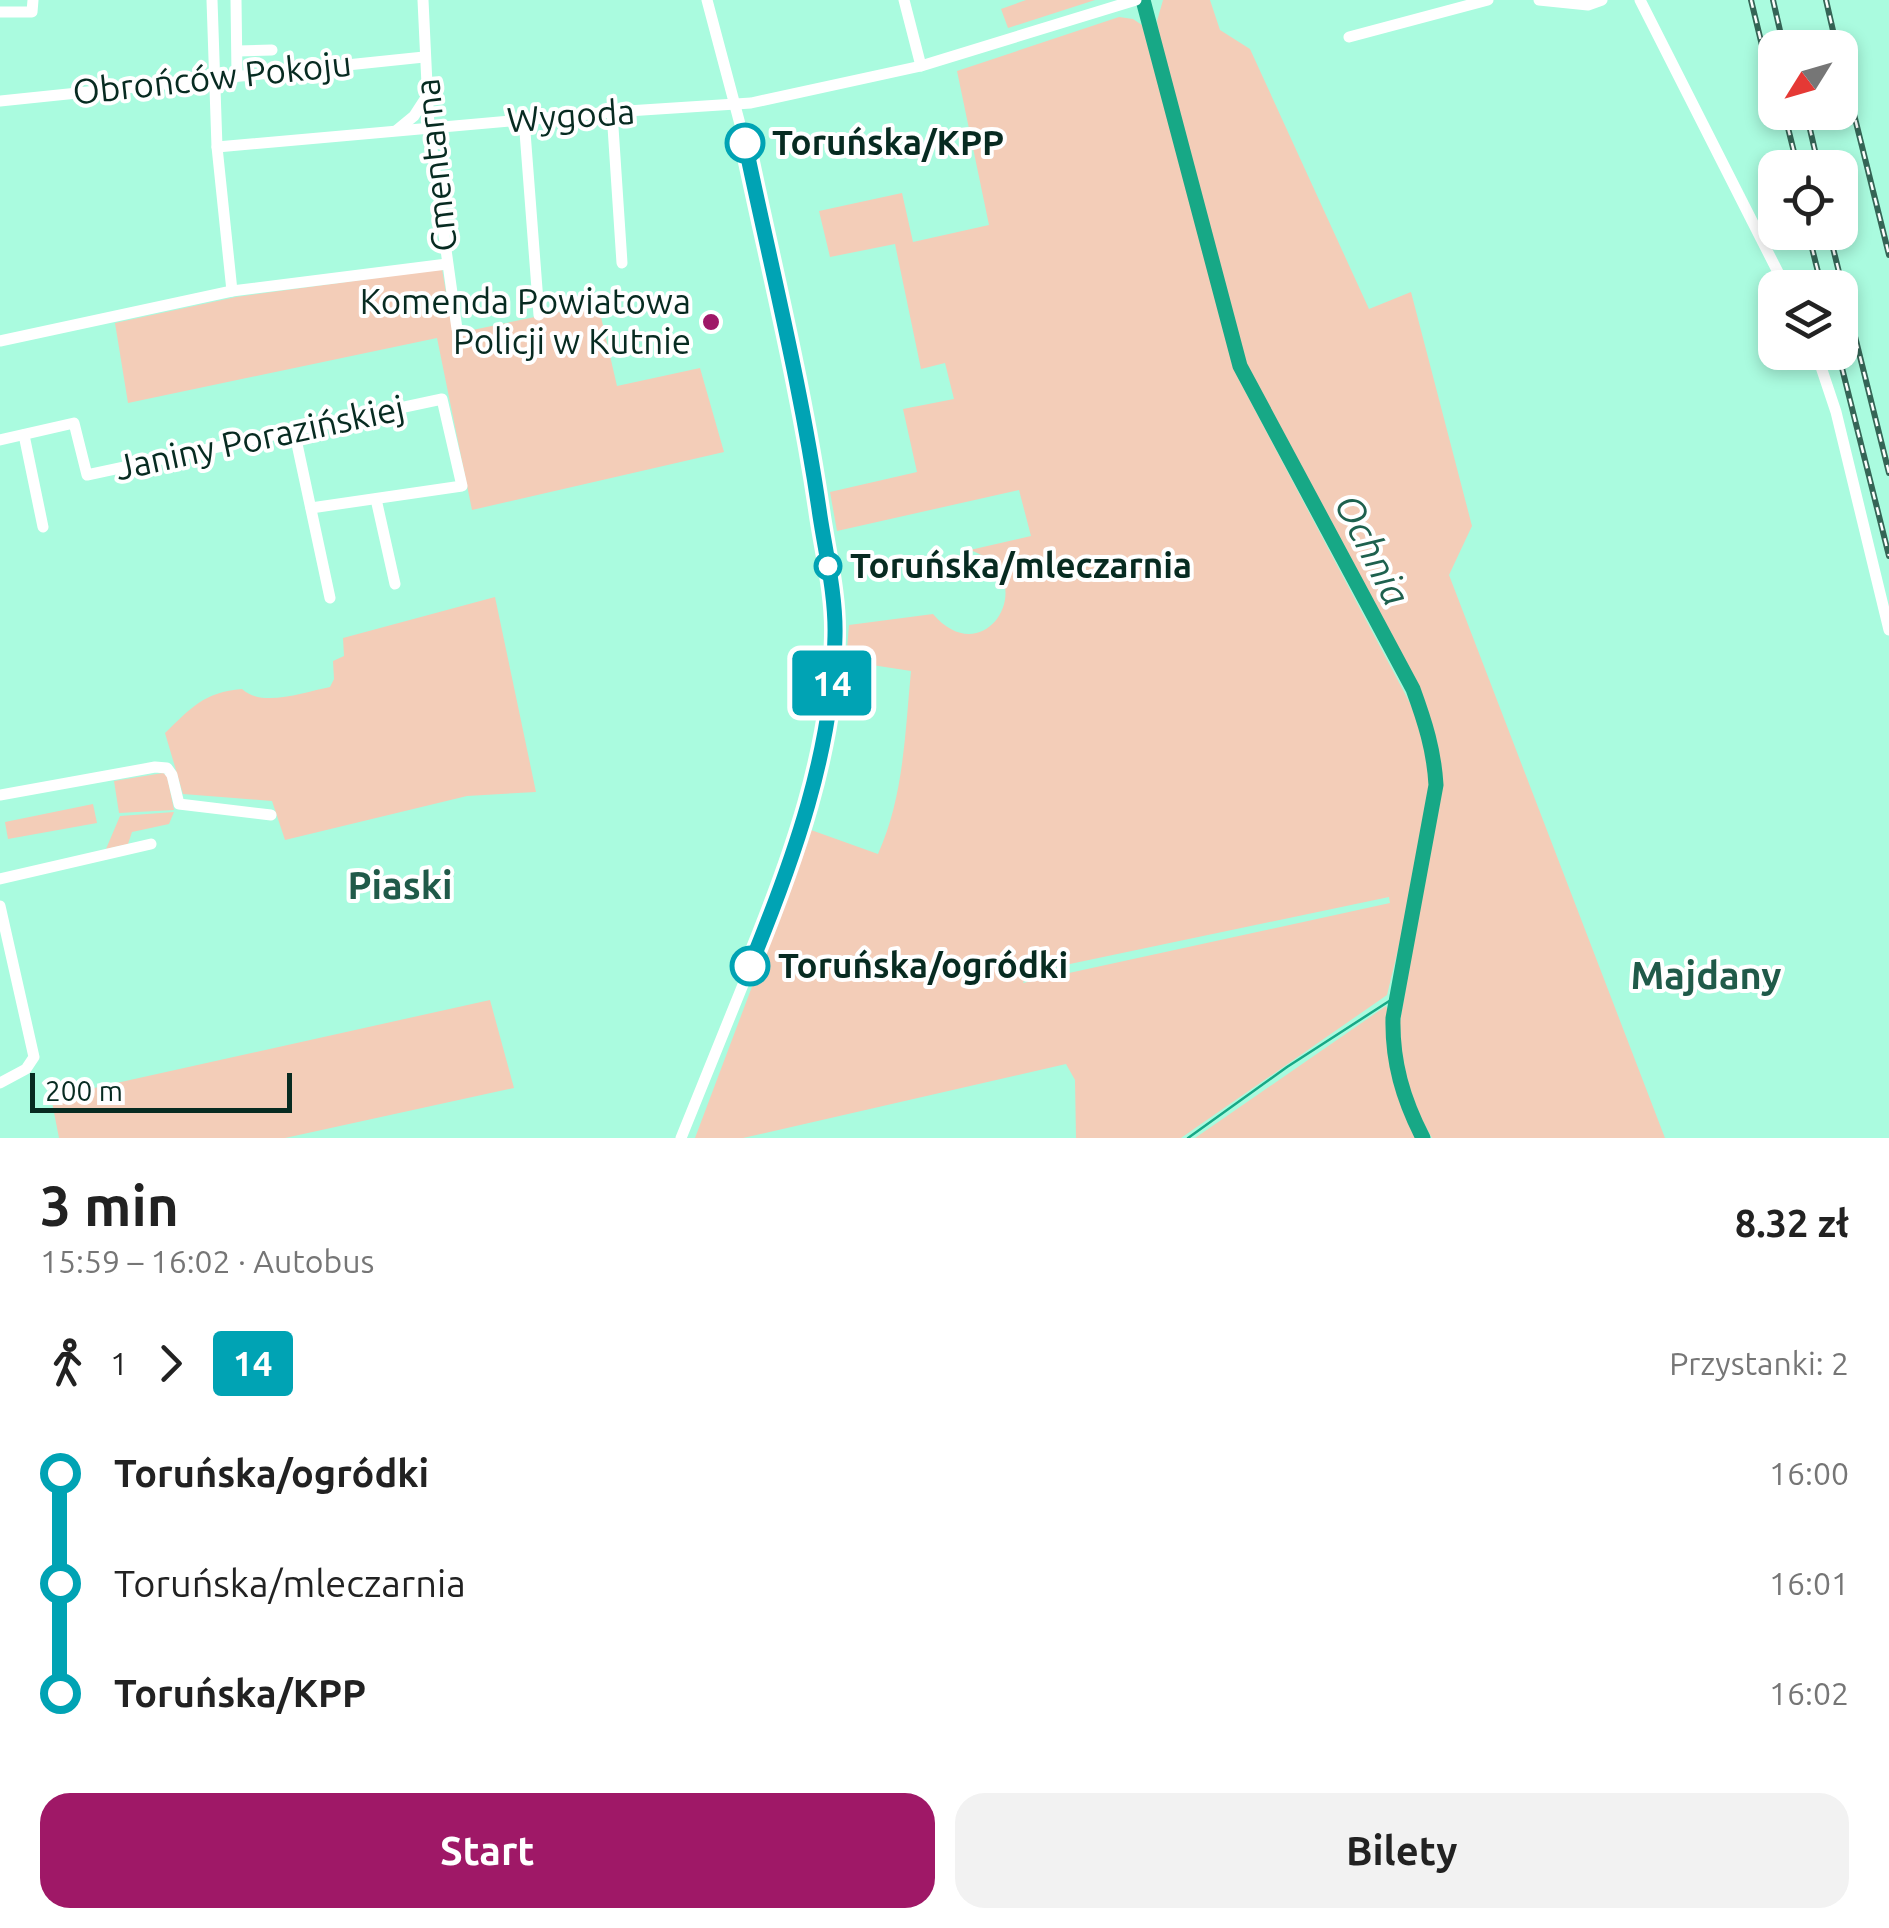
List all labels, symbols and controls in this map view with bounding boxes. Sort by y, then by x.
north arrow [1758,30,1858,130]
map controls [1758,30,1858,370]
street label: Obrońców Pokoju [71,42,353,112]
street label: Cmentarna [406,77,464,254]
street label: Wygoda [506,91,636,139]
place label: Toruńska/KPP [772,122,1004,162]
marker: Toruńska/KPP [726,124,764,162]
button: locate [1758,150,1858,250]
button: layers [1758,270,1858,370]
place label: Komenda Powiatowa Policji w Kutnie [360,281,691,361]
marker: Komenda Powiatowa Policji w Kutnie [700,311,722,333]
street label: Janiny Porazińskiej [112,387,408,487]
water label: Ochnia [1327,487,1419,612]
place label: Toruńska/mleczarnia [850,545,1192,585]
marker: Toruńska/mleczarnia [815,553,841,579]
line badge: 14 [787,650,877,716]
text: 14 [812,663,852,703]
district label: Piaski [347,864,453,906]
place label: Toruńska/ogródki [778,945,1068,985]
marker: Toruńska/ogródki [731,947,769,985]
district label: Majdany [1631,954,1781,996]
scale bar [30,1068,292,1112]
text: 200 m [45,1075,123,1106]
text: 3 min [40,1175,179,1236]
text: 8.32 zł [1735,1202,1849,1244]
text: 15:59 – 16:02 · Autobus [40,1243,374,1279]
icon: walk [40,1336,95,1391]
icon: forward [143,1336,198,1391]
text: 14 [233,1343,273,1383]
text: 1 [110,1345,128,1381]
text: Przystanki: 2 [1669,1345,1849,1381]
text: Toruńska/ogródki [114,1452,429,1494]
text: 16:00 [1769,1455,1849,1491]
text: Toruńska/mleczarnia [114,1562,466,1604]
text: 16:01 [1769,1565,1849,1601]
text: Toruńska/KPP [114,1672,366,1714]
text: 16:02 [1769,1675,1849,1711]
button: Start [40,1793,935,1908]
button: Bilety [955,1793,1849,1908]

